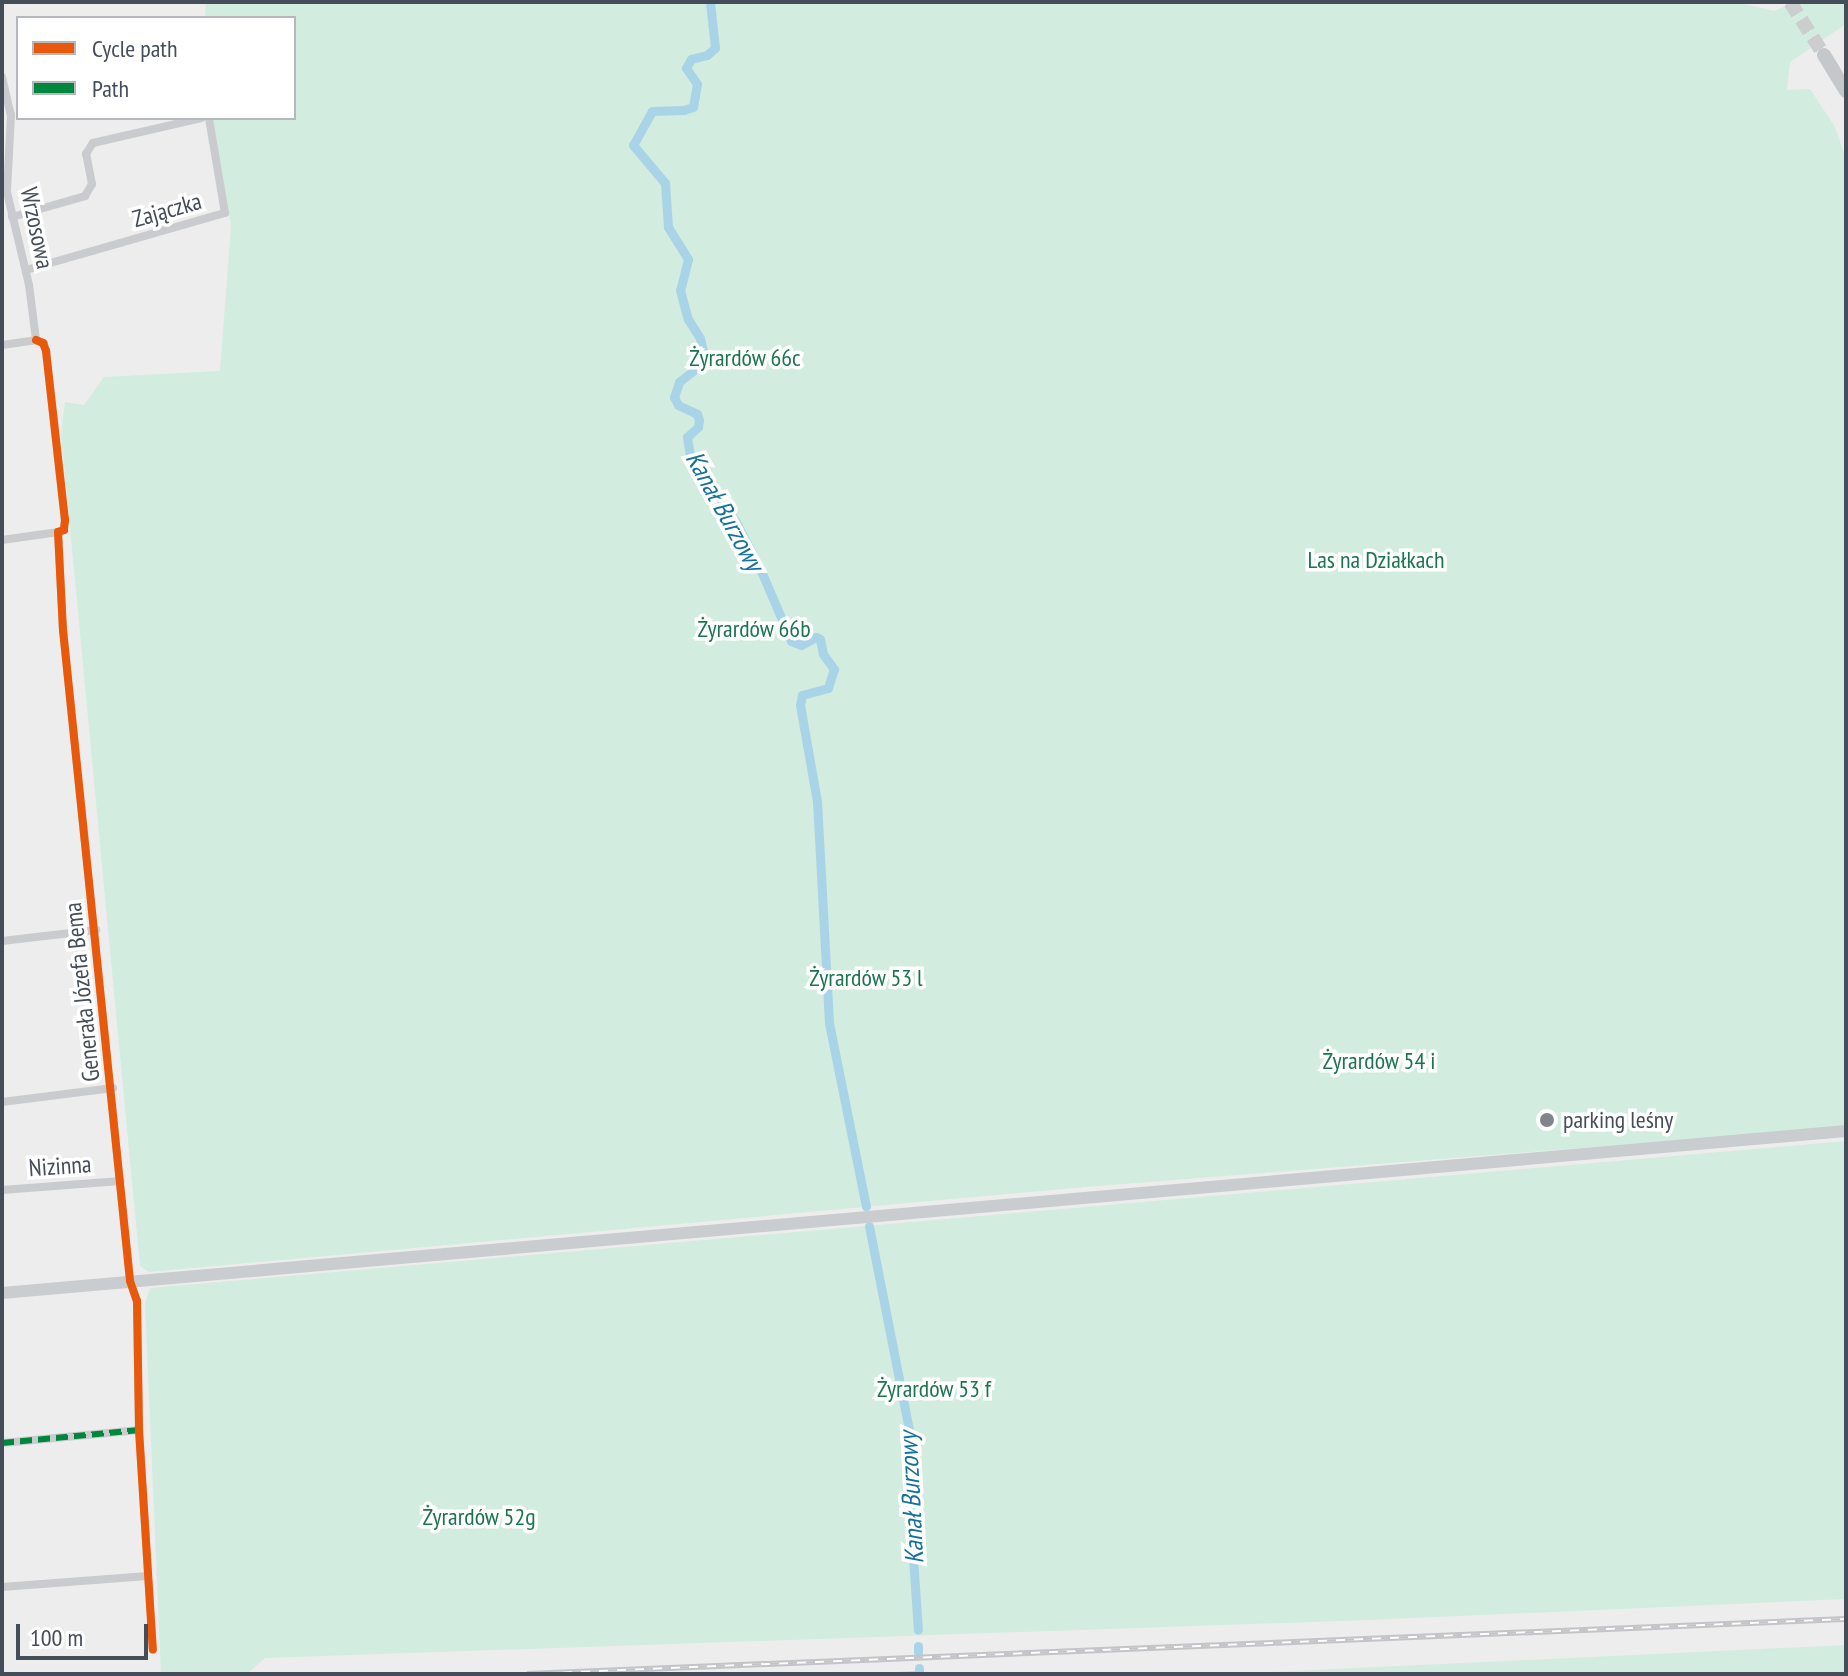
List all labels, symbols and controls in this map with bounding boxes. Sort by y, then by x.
legend [16,16,296,120]
text: Cycle path [92,33,178,64]
text: Path [92,73,129,104]
street label: Wrzosowa [14,185,60,271]
street label: Zajączka [129,186,205,234]
park label: Żyrardów 66c [689,344,801,372]
water label: Kanał Burzowy [679,446,771,576]
park label: Las na Działkach [1308,546,1444,574]
park label: Żyrardów 66b [697,615,811,643]
street label: Generała Józefa Bema [58,901,106,1083]
park label: Żyrardów 53 l [809,964,923,992]
park label: Żyrardów 54 i [1322,1047,1436,1075]
place label: parking leśny [1563,1106,1673,1134]
marker: parking leśny [1538,1111,1556,1129]
street label: Nizinna [28,1149,92,1183]
park label: Żyrardów 53 f [877,1375,991,1403]
water label: Kanał Burzowy [892,1431,930,1565]
park label: Żyrardów 52g [422,1503,536,1531]
scale bar [20,1608,152,1658]
text: 100 m [30,1622,83,1653]

